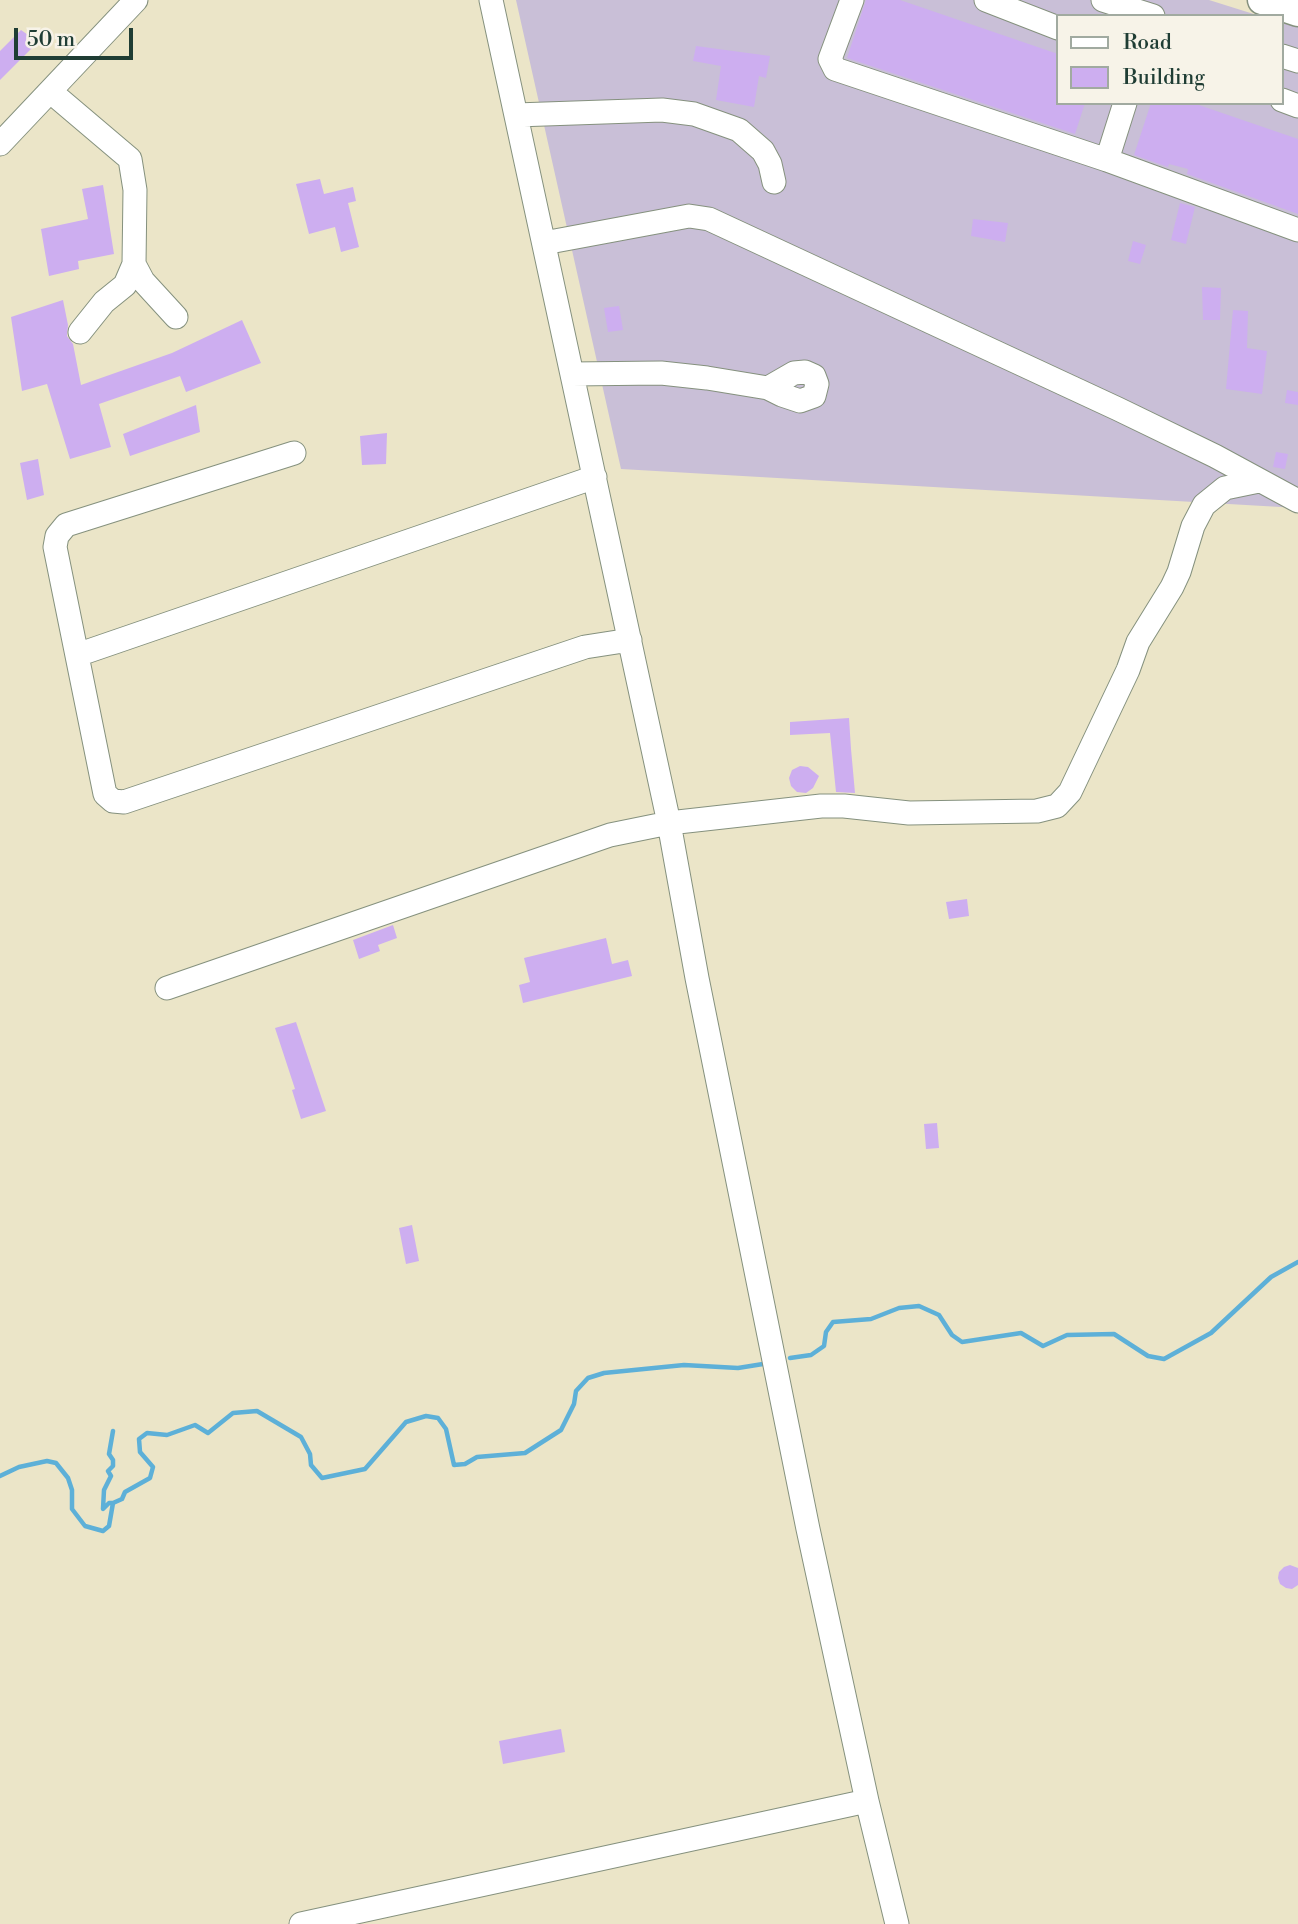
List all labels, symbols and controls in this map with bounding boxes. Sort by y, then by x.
scale bar [18,14,136,58]
legend [1056,14,1284,105]
text: 50 m [27,27,75,53]
text: Road [1123,30,1172,56]
text: Building [1123,65,1205,91]

